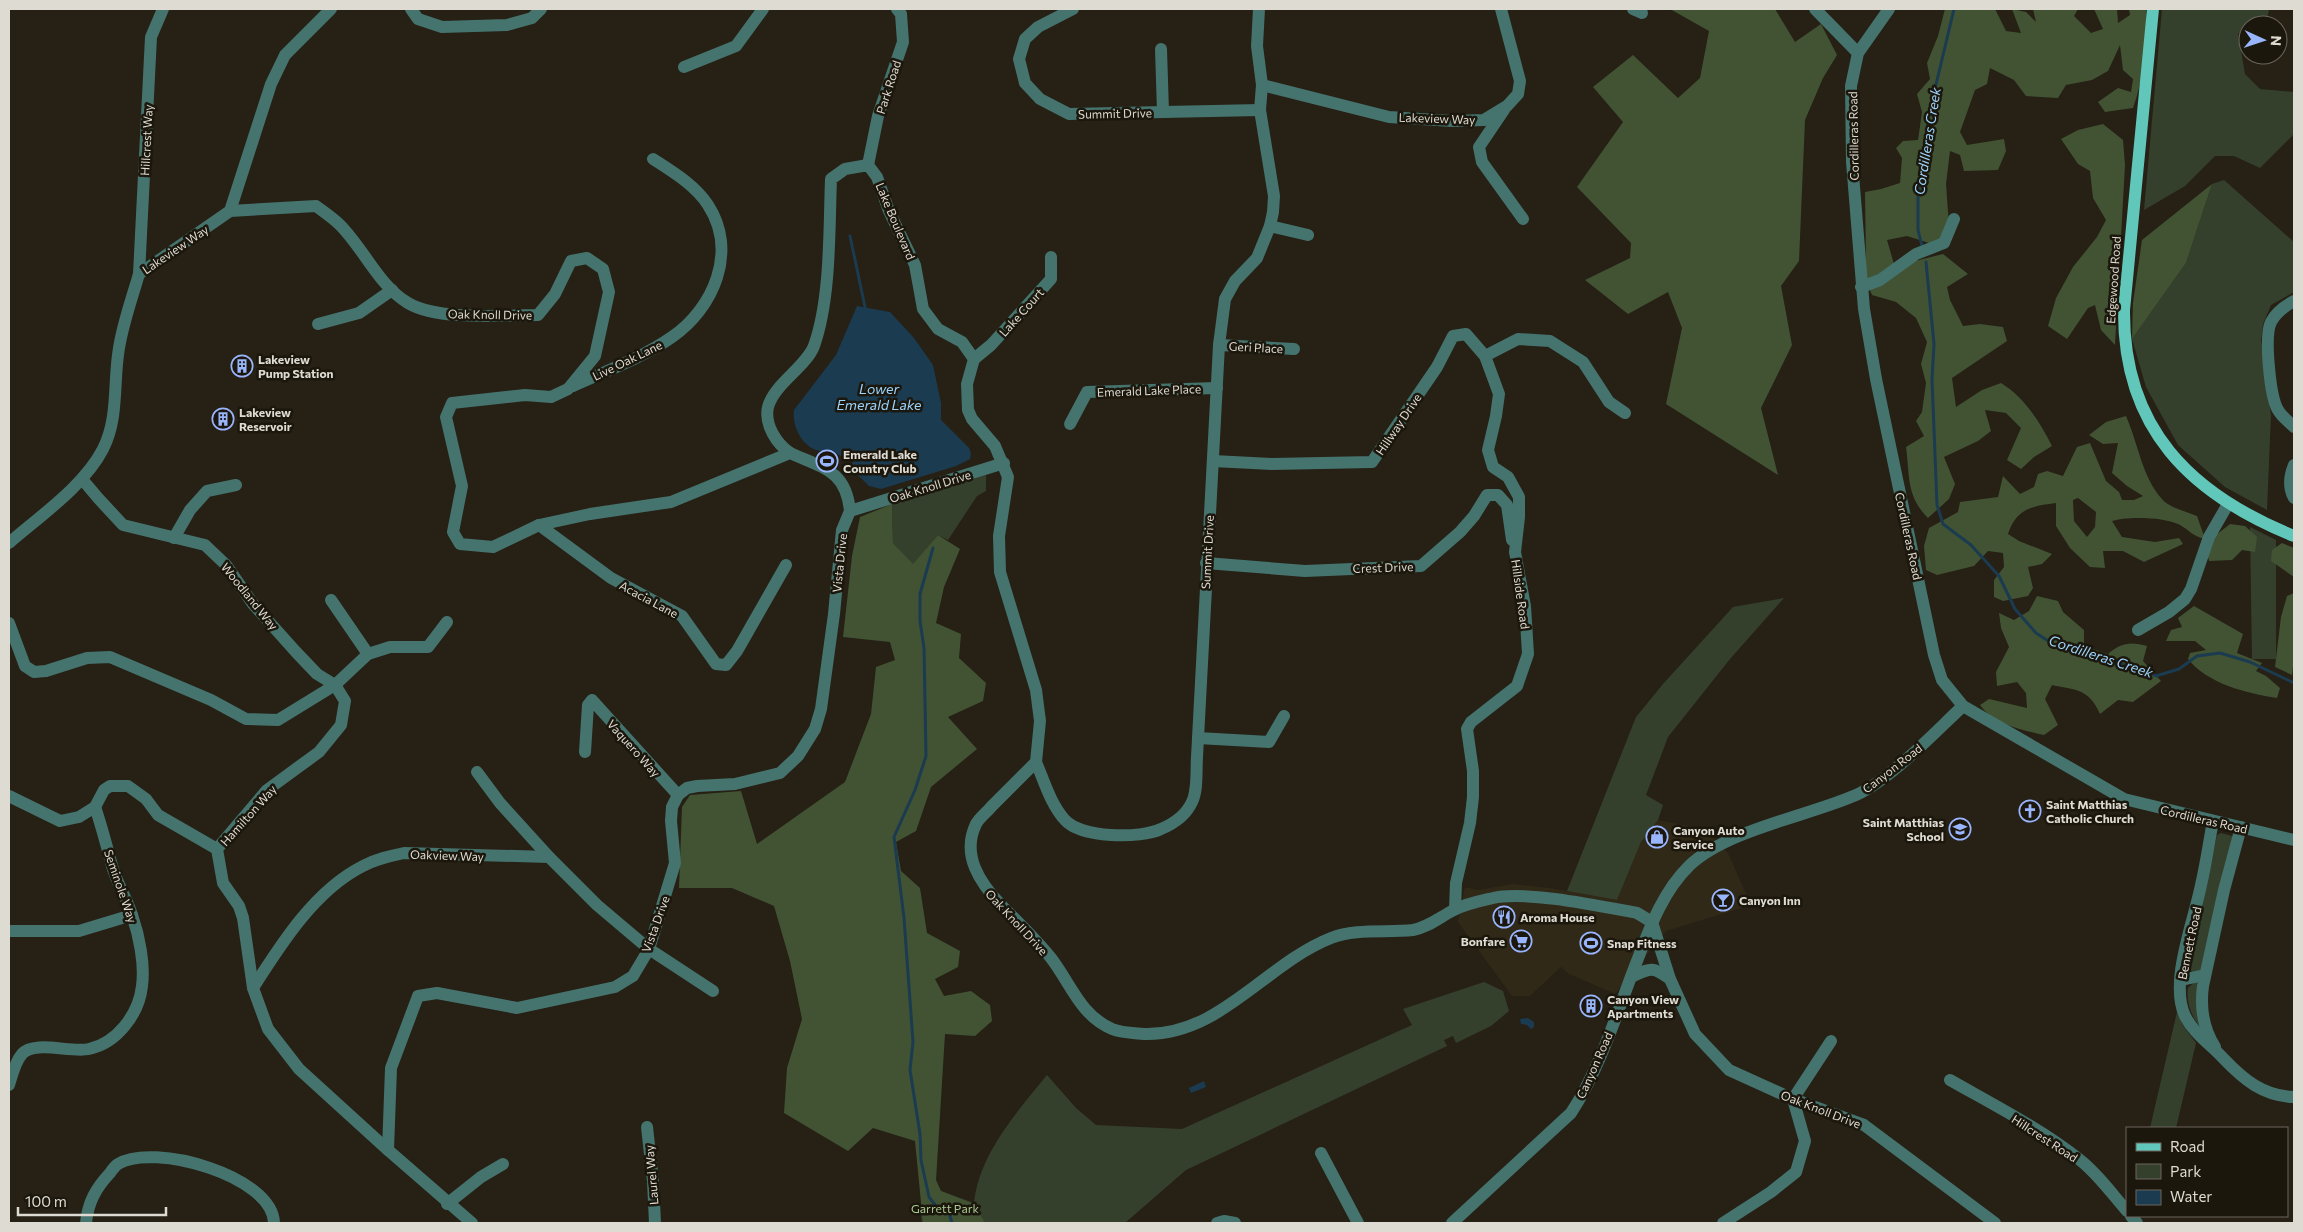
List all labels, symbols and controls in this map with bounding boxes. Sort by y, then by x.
north arrow [2238,15,2288,65]
text: N [2268,35,2285,46]
street label: Park Road [873,58,903,116]
water label: Cordilleras Creek [1910,86,1944,196]
street label: Cordilleras Road [1845,91,1861,181]
street label: Hillcrest Way [137,104,155,176]
street label: Summit Drive [1078,105,1152,121]
street label: Lakeview Way [1398,110,1476,126]
street label: Lake Boulevard [873,180,919,262]
street label: Lakeview Way [139,222,211,276]
street label: Edgewood Road [2103,236,2123,324]
street label: Lake Court [996,285,1046,339]
street label: Oak Knoll Drive [448,306,532,322]
street label: Live Oak Lane [590,337,664,383]
street label: Geri Place [1228,339,1284,355]
place label: Lakeview Pump Station [258,352,334,380]
building icon: Lakeview Pump Station [230,354,254,378]
water label: Lower Emerald Lake [837,380,922,413]
street label: Emerald Lake Place [1097,381,1201,399]
street label: Hillway Drive [1372,391,1424,457]
place label: Lakeview Reservoir [239,405,292,433]
building icon: Lakeview Reservoir [211,407,235,431]
place label: Emerald Lake Country Club [843,447,917,475]
sports icon: Emerald Lake Country Club [815,449,839,473]
street label: Oak Knoll Drive [888,467,972,505]
street label: Cordilleras Road [1893,491,1925,581]
street label: Summit Drive [1198,515,1216,589]
street label: Vista Drive [829,533,849,593]
street label: Hillside Road [1509,558,1533,630]
street label: Crest Drive [1352,559,1414,575]
street label: Woodland Way [219,560,281,632]
street label: Acacia Lane [617,578,681,620]
water label: Cordilleras Creek [2047,631,2156,681]
street label: Vaquero Way [605,717,663,779]
street label: Canyon Road [1859,740,1925,796]
street label: Hamilton Way [217,782,279,848]
place label: Saint Matthias Catholic Church [2046,797,2134,825]
church icon: Saint Matthias Catholic Church [2018,799,2042,823]
street label: Cordilleras Road [2159,802,2249,836]
place label: Saint Matthias School [1863,815,1944,843]
school or university icon: Saint Matthias School [1948,817,1972,841]
place label: Canyon Auto Service [1673,823,1745,851]
shop icon: Canyon Auto Service [1645,825,1669,849]
street label: Oakview Way [410,847,484,863]
street label: Seminole Way [102,848,140,924]
street label: Oak Knoll Drive [983,886,1051,958]
bar icon: Canyon Inn [1711,888,1735,912]
place label: Canyon Inn [1739,893,1801,907]
street label: Vista Drive [638,894,672,954]
restaurant icon: Aroma House [1492,905,1516,929]
street label: Bennett Road [2174,905,2204,981]
place label: Aroma House [1520,910,1595,924]
supermarket icon: Bonfare [1509,929,1533,953]
sports icon: Snap Fitness [1579,931,1603,955]
place label: Bonfare [1461,934,1505,948]
place label: Snap Fitness [1607,936,1677,950]
place label: Canyon View Apartments [1607,992,1679,1020]
building icon: Canyon View Apartments [1579,994,1603,1018]
street label: Canyon Road [1573,1029,1615,1101]
street label: Oak Knoll Drive [1779,1087,1863,1131]
street label: Hillcrest Road [2009,1112,2081,1165]
legend [2126,1127,2288,1217]
text: Road [2170,1137,2205,1155]
street label: Laurel Way [641,1144,661,1206]
text: Park [2170,1162,2201,1180]
scale bar [18,1184,165,1216]
text: Water [2170,1187,2212,1205]
text: 100 m [25,1192,67,1210]
park label: Garrett Park [911,1201,979,1215]

